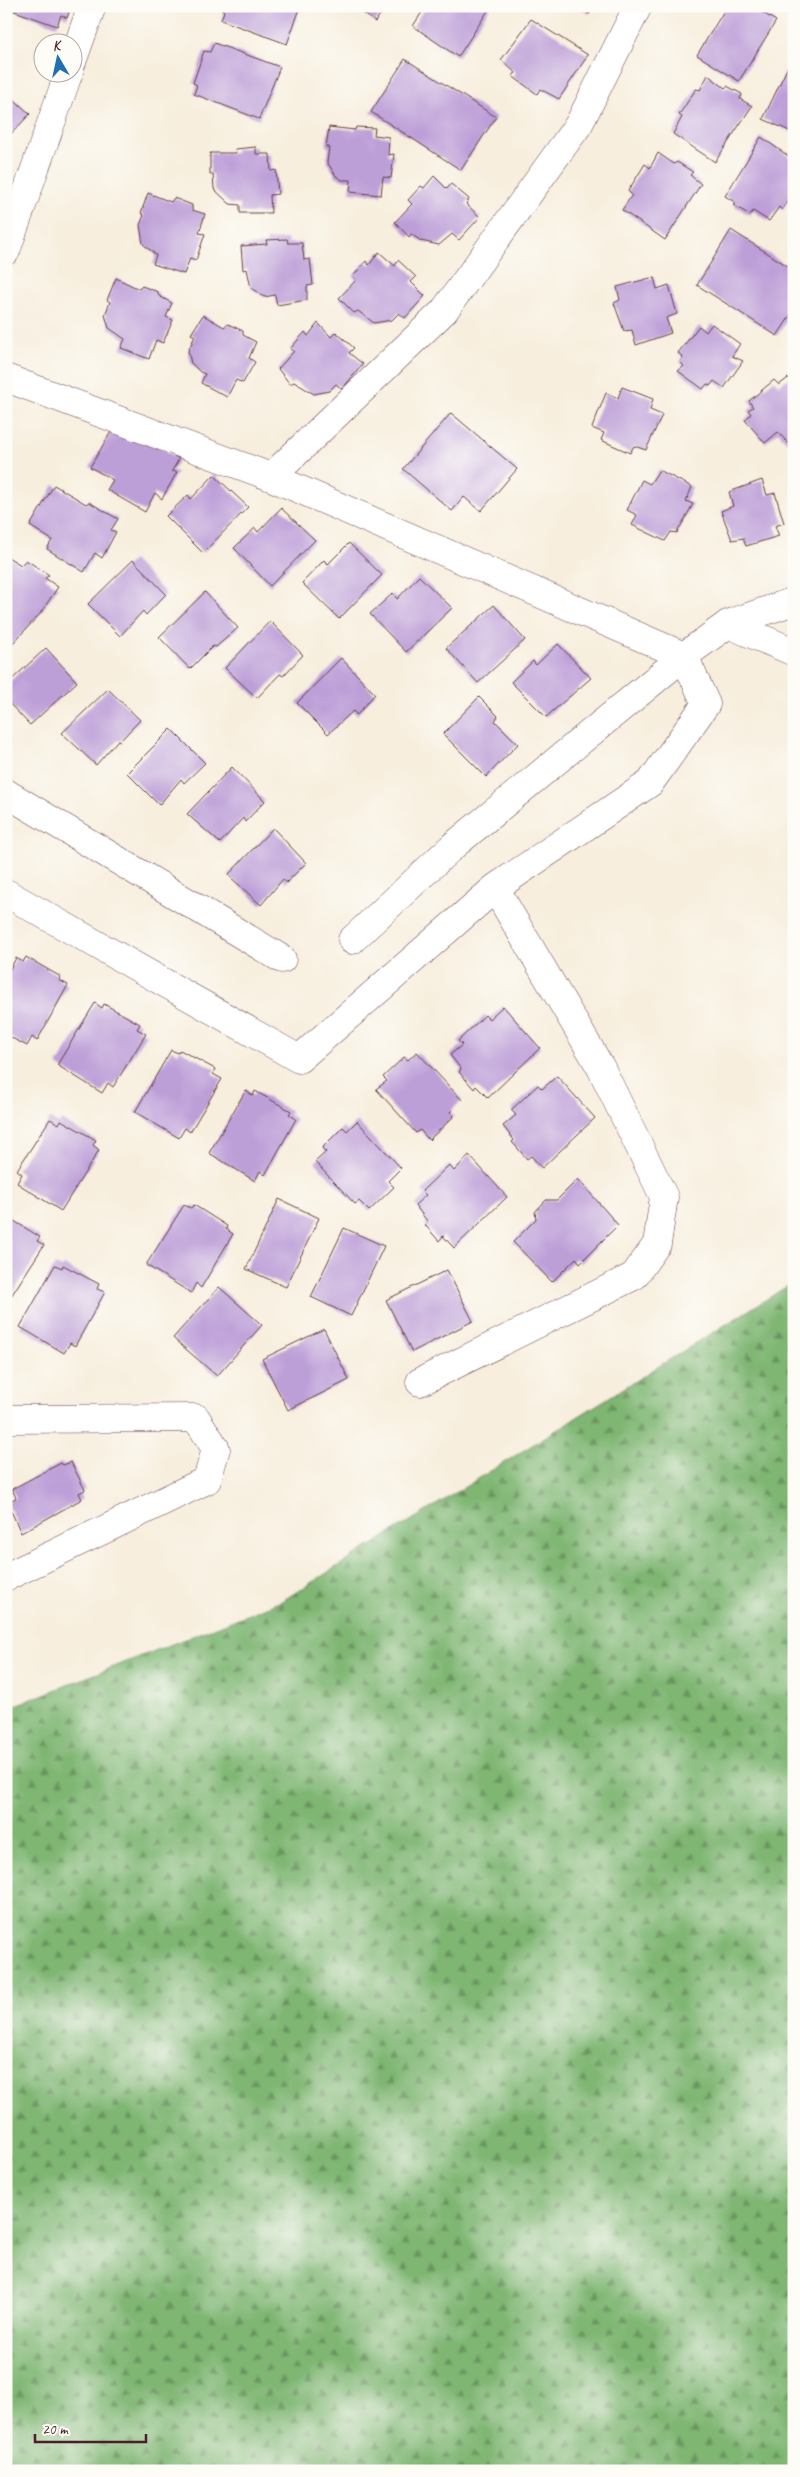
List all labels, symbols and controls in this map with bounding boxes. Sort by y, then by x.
north arrow [32,32,82,82]
text: K [51,36,64,55]
scale bar [35,2412,146,2444]
text: 20 m [42,2420,69,2439]

